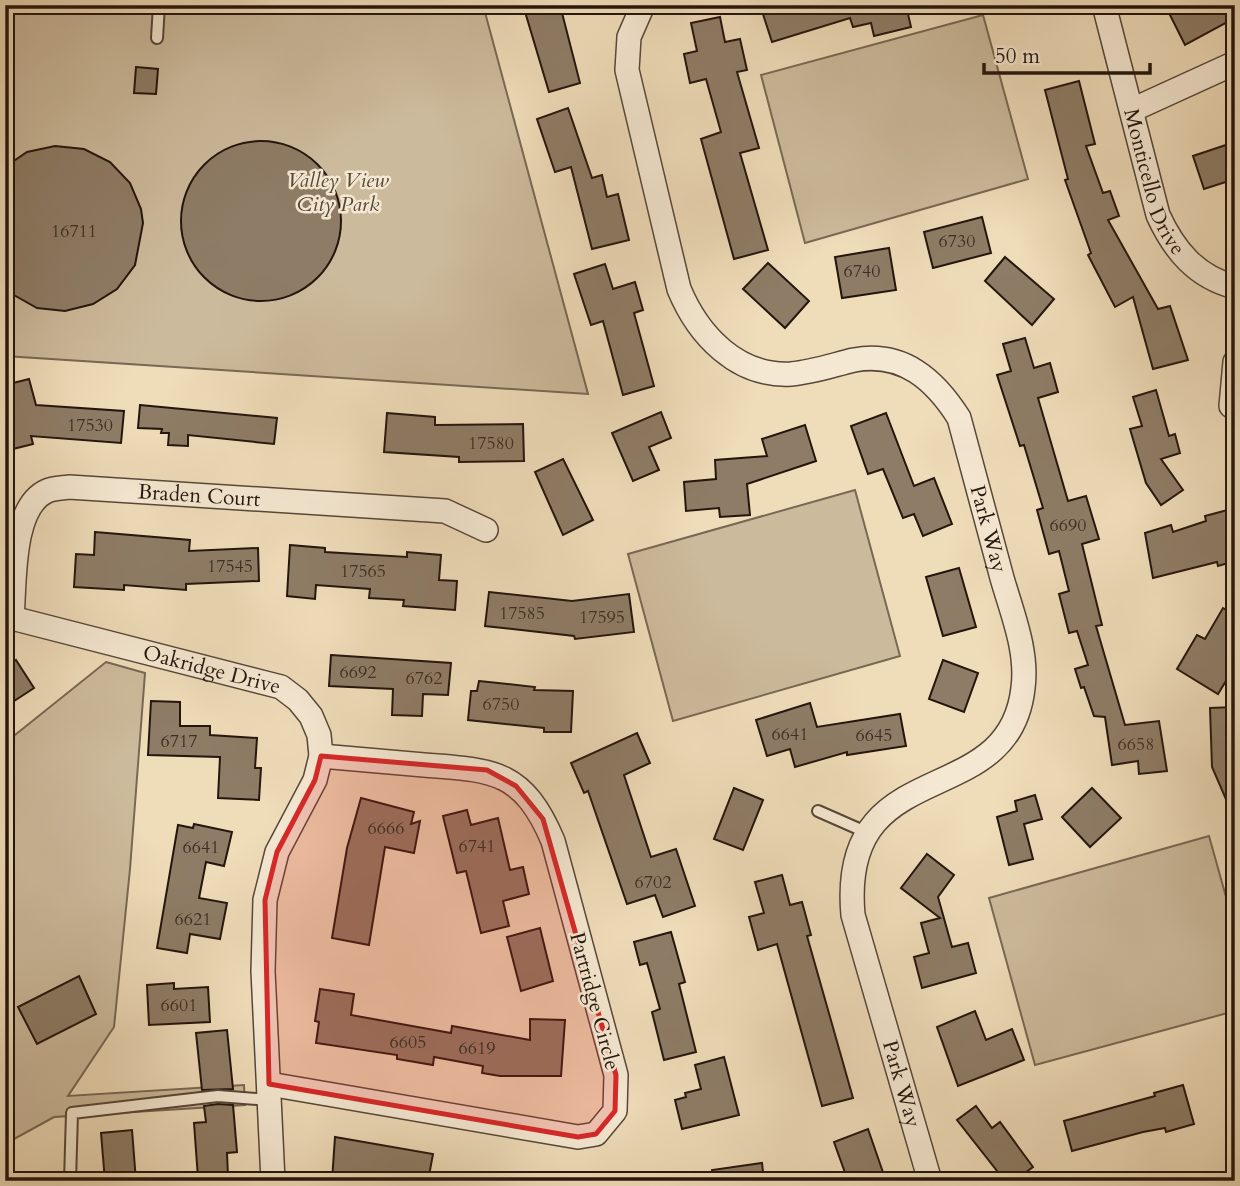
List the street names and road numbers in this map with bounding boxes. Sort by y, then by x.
street label: Monticello Drive [1116,106,1192,262]
street label: Braden Court [137,477,262,514]
street label: Park Way [963,482,1014,576]
street label: Oakridge Drive [140,638,284,701]
street label: Partridge Circle [562,929,627,1073]
street label: Park Way [875,1037,928,1131]

